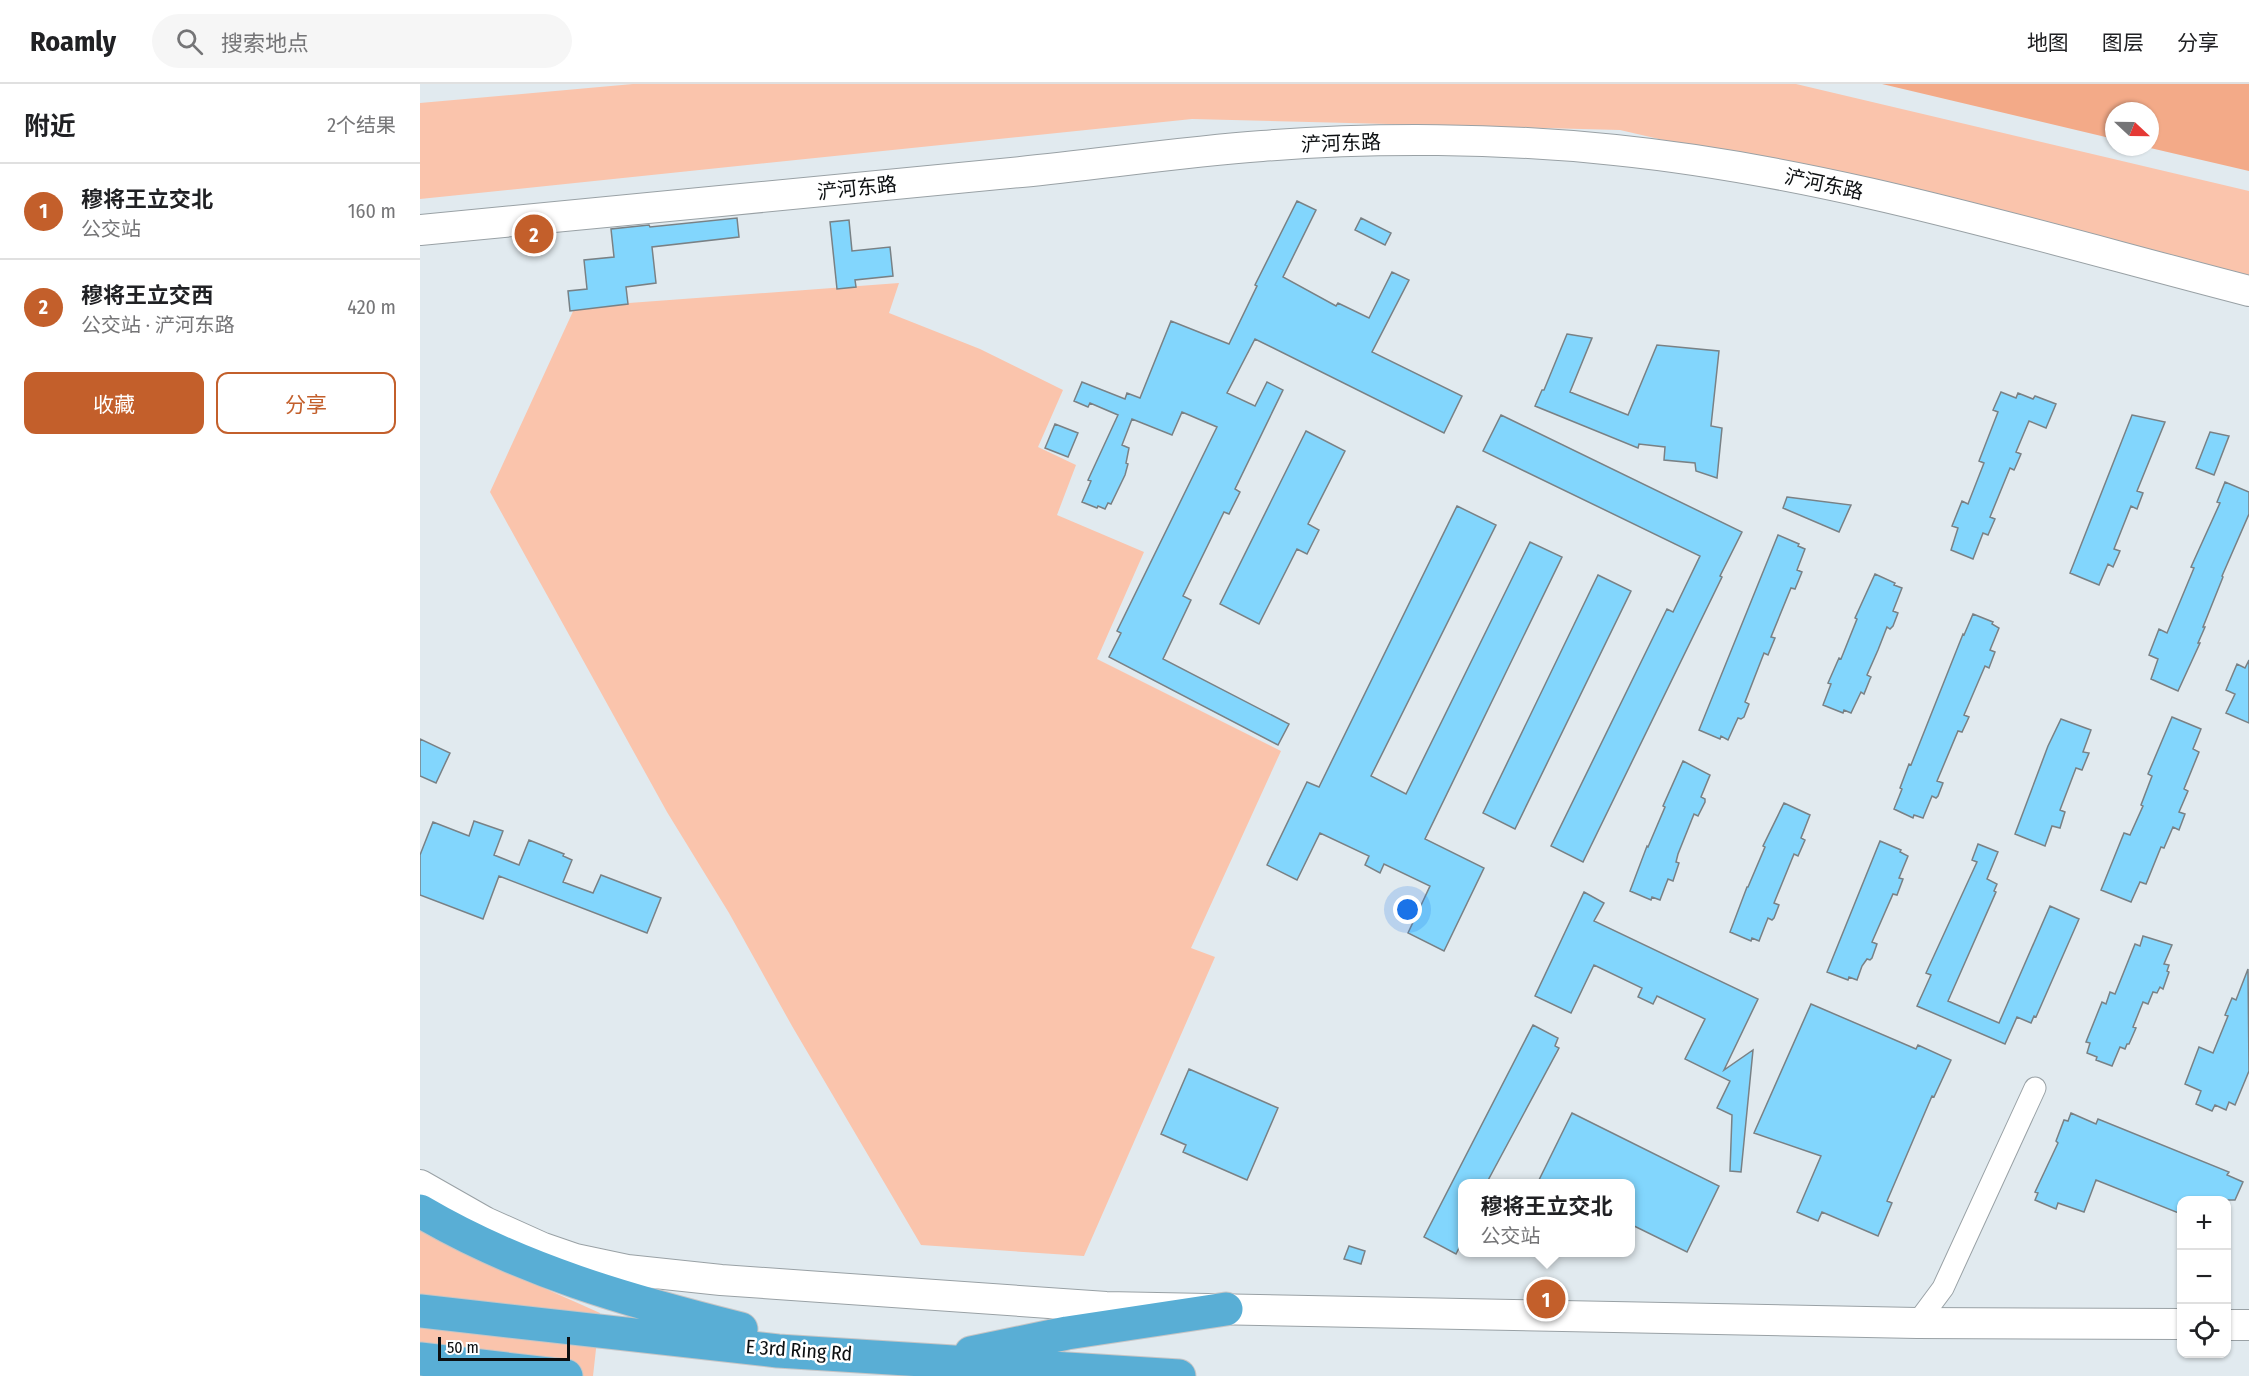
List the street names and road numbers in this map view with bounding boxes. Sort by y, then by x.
street label: 浐河东路 [1301,130,1381,156]
street label: 浐河东路 [1782,164,1866,204]
street label: 浐河东路 [816,172,898,204]
street label: E 3rd Ring Rd [745,1334,853,1366]

